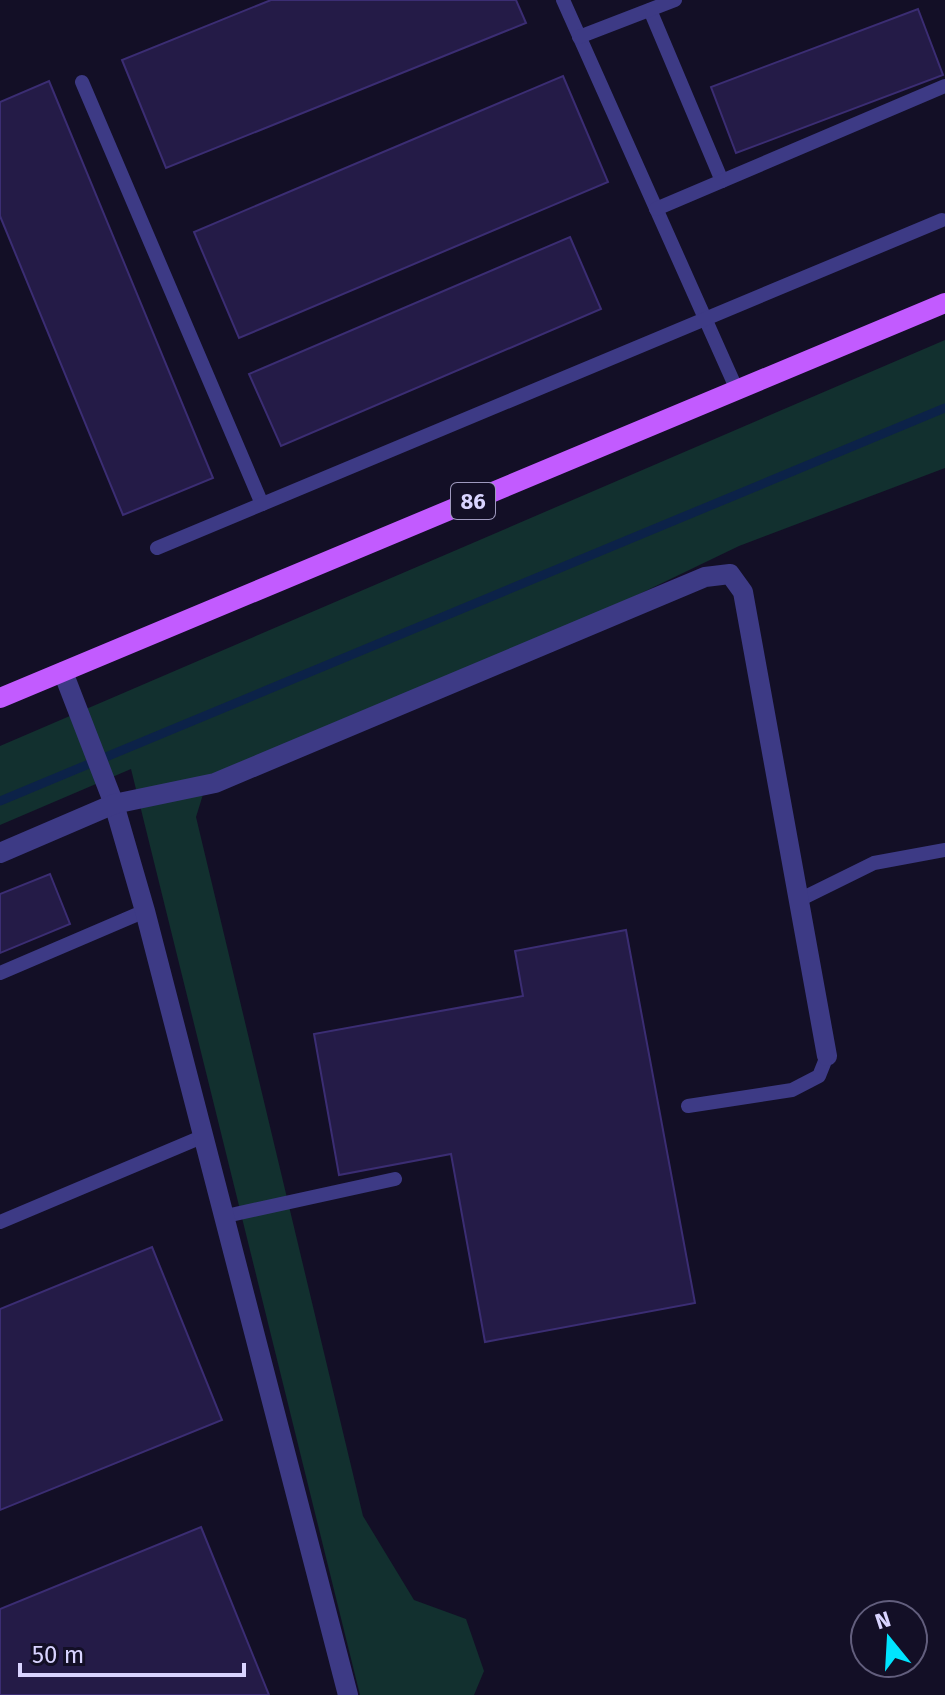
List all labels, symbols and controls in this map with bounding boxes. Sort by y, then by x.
road number: 86 [451,483,495,519]
north arrow [849,1599,929,1679]
text: N [872,1605,894,1636]
scale bar [20,1627,244,1677]
text: 50 m [32,1641,84,1669]

